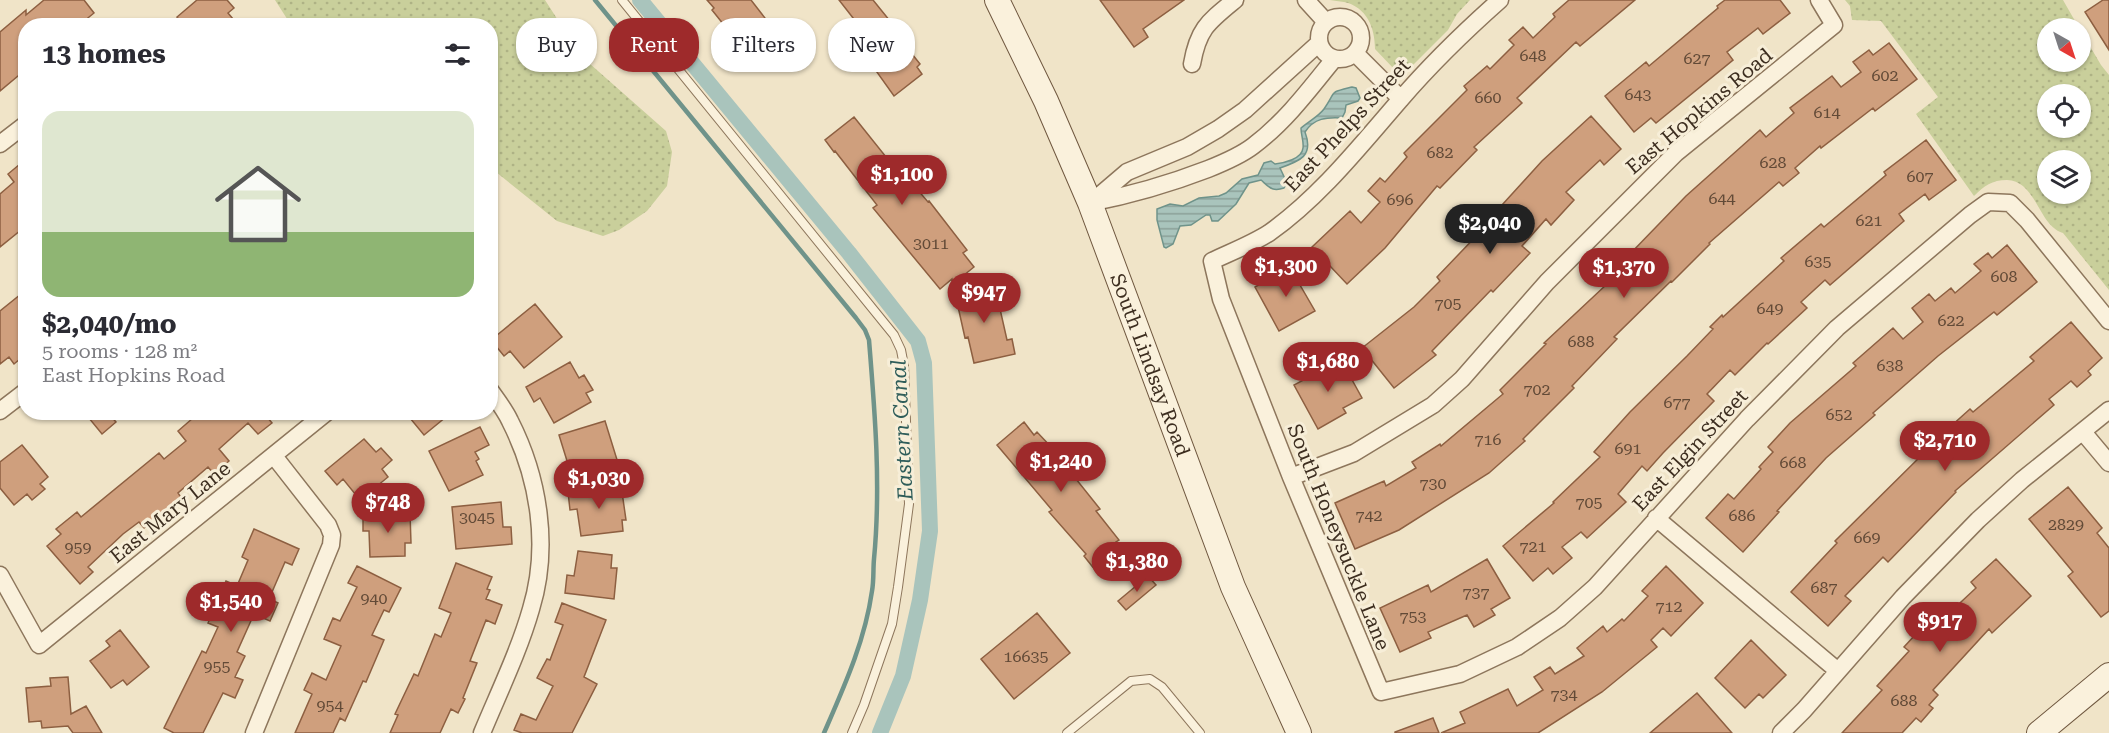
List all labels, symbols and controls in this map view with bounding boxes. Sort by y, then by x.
chip: Buy [516,18,597,72]
chip: Rent [609,18,699,72]
chip: Filters [711,18,816,72]
chip: New [828,18,915,72]
north arrow [2037,18,2091,72]
map controls [2037,18,2091,204]
icon: filters [441,38,474,71]
text: 13 homes [42,39,166,69]
street label: East Hopkins Road [1621,43,1777,179]
house number: 648 [1520,46,1546,65]
house number: 627 [1684,49,1710,68]
street label: East Phelps Street [1279,53,1415,197]
house number: 602 [1872,66,1898,85]
button: locate [2037,84,2091,138]
house number: 643 [1625,85,1651,104]
house number: 660 [1475,88,1501,107]
house number: 614 [1814,103,1840,122]
house number: 682 [1427,143,1453,162]
icon: home [204,150,312,258]
button: layers [2037,150,2091,204]
house number: 628 [1760,153,1786,172]
pin: $1,100 [853,155,951,206]
text: $1,100 [871,162,933,186]
house number: 607 [1907,167,1933,186]
house number: 644 [1709,189,1735,208]
house number: 696 [1387,190,1413,209]
pin: $2,040 [1441,204,1539,255]
text: $2,040 [1459,211,1521,235]
house number: 621 [1856,211,1882,230]
house number: 3011 [913,234,949,253]
pin: $1,300 [1237,247,1335,298]
pin: $1,370 [1575,248,1673,299]
house number: 635 [1805,252,1831,271]
text: $1,300 [1255,254,1317,278]
text: $1,370 [1593,255,1655,279]
house number: 608 [1991,267,2017,286]
street label: South Lindsay Road [1105,270,1195,460]
pin: $947 [948,273,1020,324]
text: $947 [962,280,1006,304]
house number: 705 [1435,294,1461,313]
house number: 649 [1757,299,1783,318]
text: $2,040/mo [42,309,177,339]
house number: 622 [1938,311,1964,330]
house number: 688 [1568,332,1594,351]
text: 5 rooms · 128 m² [42,339,197,363]
pin: $1,680 [1279,342,1377,393]
text: $1,680 [1297,349,1359,373]
house number: 638 [1877,356,1903,375]
water label: Eastern Canal [886,359,918,502]
text: East Hopkins Road [42,363,225,387]
house number: 702 [1524,380,1550,399]
street label: East Elgin Street [1627,384,1753,516]
house number: 677 [1664,393,1690,412]
house number: 652 [1826,405,1852,424]
street label: South Honeysuckle Lane [1283,420,1395,654]
pin: $2,710 [1896,421,1994,472]
text: $2,710 [1914,428,1976,452]
house number: 716 [1475,430,1501,449]
house number: 691 [1615,439,1641,458]
pin: $1,240 [1012,442,1110,493]
text: $1,240 [1030,449,1092,473]
house number: 668 [1780,453,1806,472]
street label: East Mary Lane [105,456,235,568]
pin: $1,030 [550,459,648,510]
text: $1,030 [568,466,630,490]
house number: 730 [1420,474,1446,493]
pin: $748 [352,483,424,534]
text: $748 [366,490,410,514]
house number: 705 [1576,493,1602,512]
house number: 742 [1356,506,1382,525]
house number: 686 [1729,506,1755,525]
house number: 3045 [459,508,495,527]
house number: 2829 [2048,515,2084,534]
house number: 669 [1854,528,1880,547]
house number: 721 [1520,537,1546,556]
house number: 959 [65,538,91,557]
pin: $1,380 [1088,542,1186,593]
text: $1,380 [1106,549,1168,573]
house number: 687 [1811,578,1837,597]
pin: $1,540 [182,582,280,633]
house number: 737 [1463,583,1489,602]
text: $1,540 [200,589,262,613]
house number: 940 [361,589,387,608]
house number: 712 [1656,597,1682,616]
pin: $917 [1904,602,1976,653]
house number: 753 [1400,607,1426,626]
text: $917 [1918,609,1962,633]
house number: 16635 [1004,647,1048,666]
house number: 955 [204,657,230,676]
house number: 734 [1551,685,1577,704]
house number: 688 [1891,691,1917,710]
house number: 954 [317,696,343,715]

